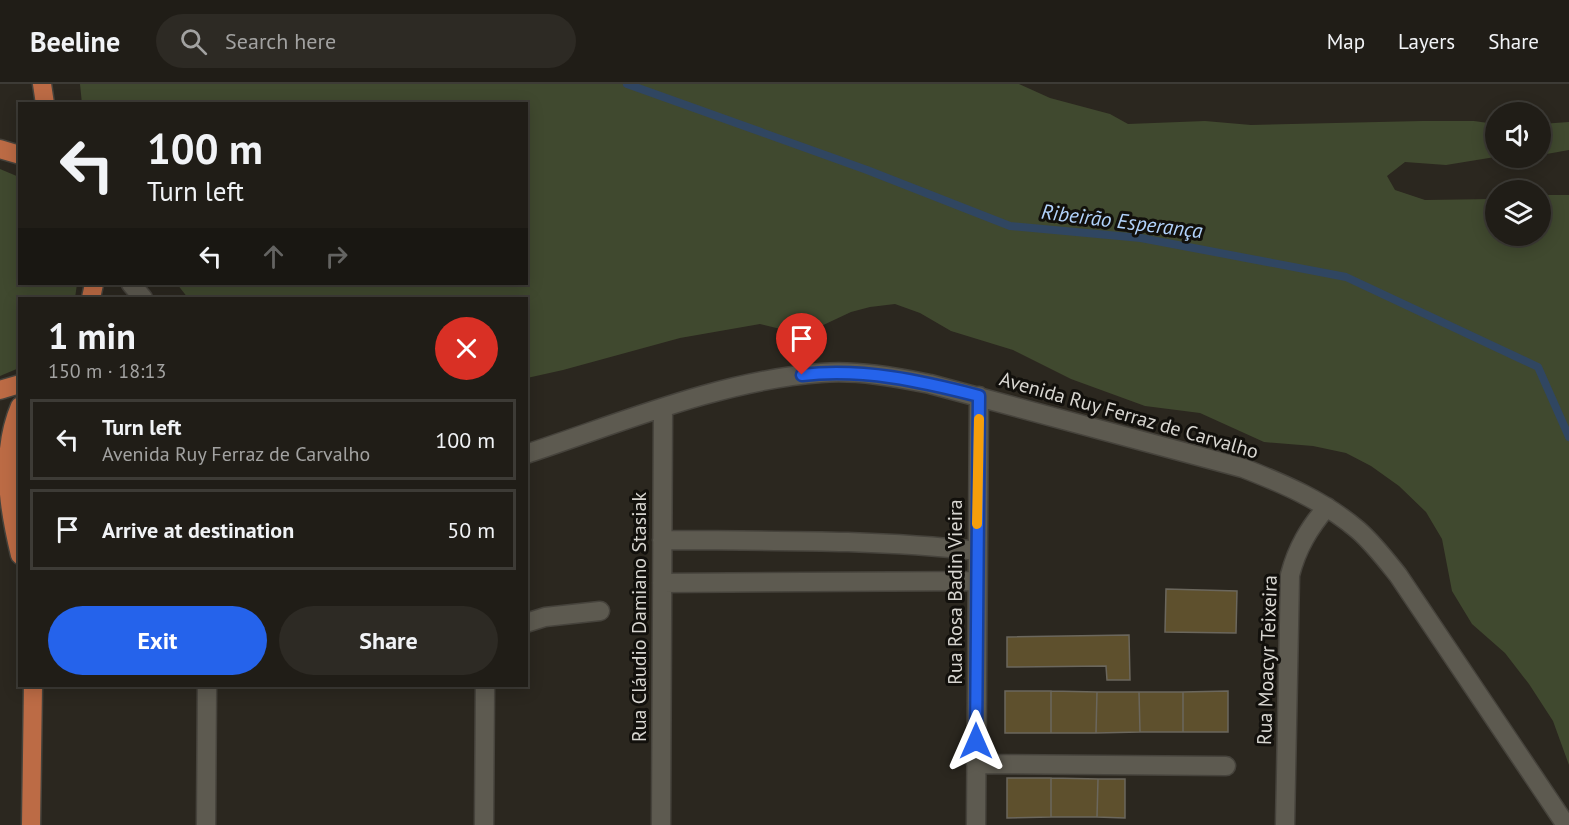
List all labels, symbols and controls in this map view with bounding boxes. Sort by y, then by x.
search box [156,14,576,68]
text: Beeline [30,23,120,60]
icon: search [177,25,210,58]
text: Search here [225,27,336,55]
text: Map [1327,28,1365,55]
text: Layers [1398,28,1455,55]
text: Share [1488,28,1539,55]
map controls [1485,102,1551,246]
button: sound [1485,102,1551,168]
text: 100 m [147,121,263,176]
icon: left [48,126,126,204]
text: Turn left [147,174,244,208]
button: layers [1485,180,1551,246]
water label: Ribeirão Esperança [1040,198,1205,244]
icon: left [194,240,227,273]
icon: ahead [257,240,290,273]
icon: right [320,240,353,273]
text: 1 min [48,312,136,359]
pin [776,313,827,375]
button: close [435,317,498,380]
icon: arrive [785,322,818,355]
text: 150 m · 18:13 [48,358,166,384]
street label: Avenida Ruy Ferraz de Carvalho [997,366,1261,464]
text: Turn left [102,413,182,441]
icon: left [51,423,84,456]
text: 100 m [435,426,495,454]
text: Avenida Ruy Ferraz de Carvalho [102,441,370,467]
street label: Rua Cláudio Damiano Stasiak [626,492,652,742]
street label: Rua Rosa Badin Vieira [942,499,968,685]
icon: arrive [51,513,84,546]
text: Arrive at destination [102,516,294,544]
text: 50 m [447,516,495,544]
street label: Rua Moacyr Teixeira [1251,575,1283,745]
button: Exit [48,606,267,675]
button: Share [279,606,498,675]
position arrow [944,709,1008,773]

